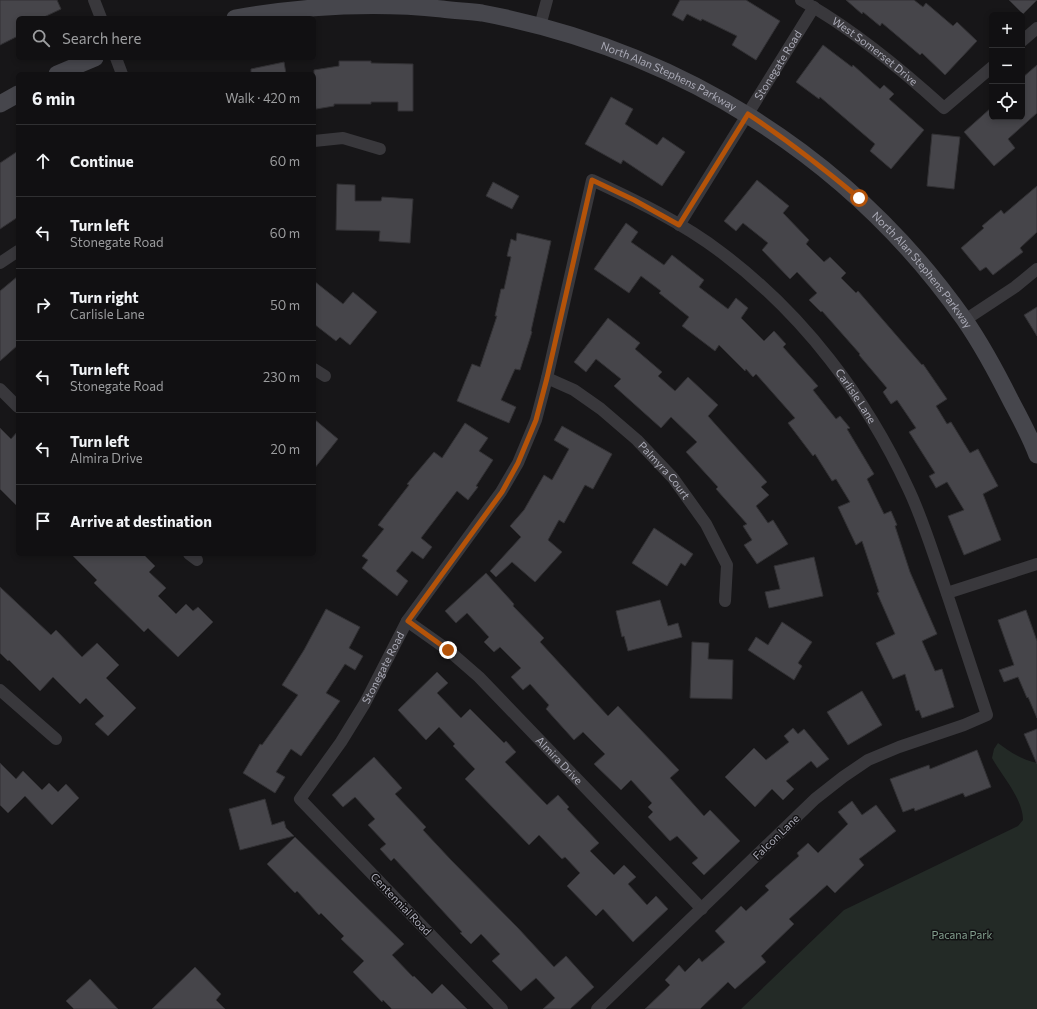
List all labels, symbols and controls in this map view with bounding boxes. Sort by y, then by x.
map controls [989,12,1025,120]
button: + [989,12,1025,48]
street label: West Somerset Drive [830,14,921,88]
search box [16,16,316,60]
icon: search [30,27,52,49]
street label: Stonegate Road [751,28,804,102]
text: Search here [62,29,141,47]
street label: North Alan Stephens Parkway [599,39,740,113]
button: − [989,48,1025,84]
button: locate [989,84,1025,120]
text: 6 min [32,88,75,109]
text: Walk · 420 m [225,90,300,106]
icon: ahead [32,150,54,172]
text: Continue [70,152,134,170]
text: 60 m [270,153,300,169]
route start [850,189,868,207]
street label: North Alan Stephens Parkway [870,209,975,331]
text: Turn left [70,216,129,234]
icon: left [32,222,54,244]
text: 60 m [270,225,300,241]
text: Stonegate Road [70,234,164,250]
text: Turn right [70,288,139,306]
icon: right [32,294,54,316]
text: 50 m [270,297,300,313]
text: Carlisle Lane [70,306,145,322]
text: Turn left [70,360,129,378]
icon: left [32,366,54,388]
street label: Carlisle Lane [833,366,879,426]
text: 230 m [263,369,300,385]
text: Stonegate Road [70,378,164,394]
text: Turn left [70,432,129,450]
icon: left [32,438,54,460]
street label: Palmyra Court [636,439,693,502]
text: 20 m [271,441,300,457]
text: Almira Drive [70,450,143,466]
icon: arrive [32,510,54,532]
text: Arrive at destination [70,512,212,530]
street label: Stonegate Road [359,629,406,706]
route end [439,641,457,659]
street label: Almira Drive [533,733,586,787]
street label: Falcon Lane [750,811,802,862]
street label: Centennial Road [368,870,434,938]
park label: Pacana Park [931,928,993,941]

